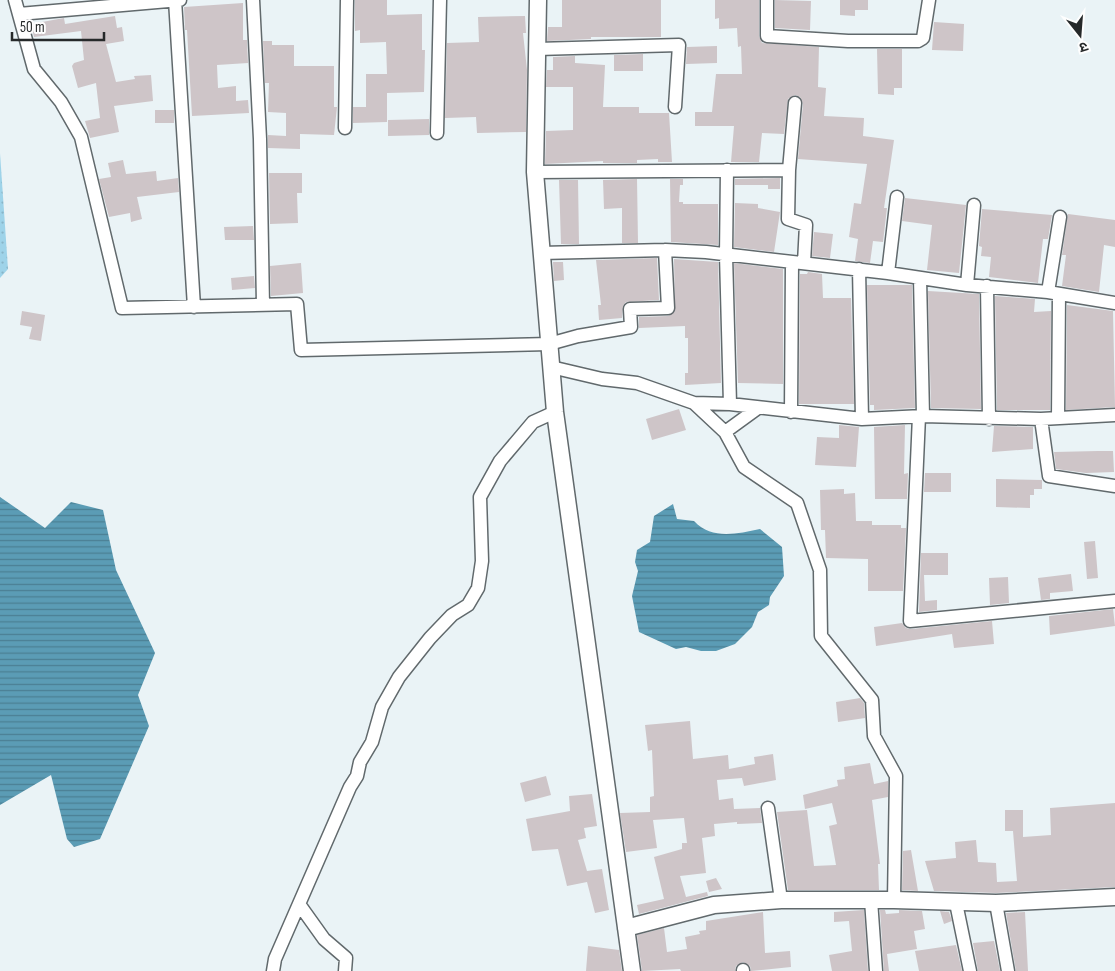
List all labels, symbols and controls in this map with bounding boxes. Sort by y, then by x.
scale bar [12,10,105,42]
north arrow [1055,10,1105,60]
text: 50 m [20,18,45,37]
text: उ [1076,38,1090,57]

